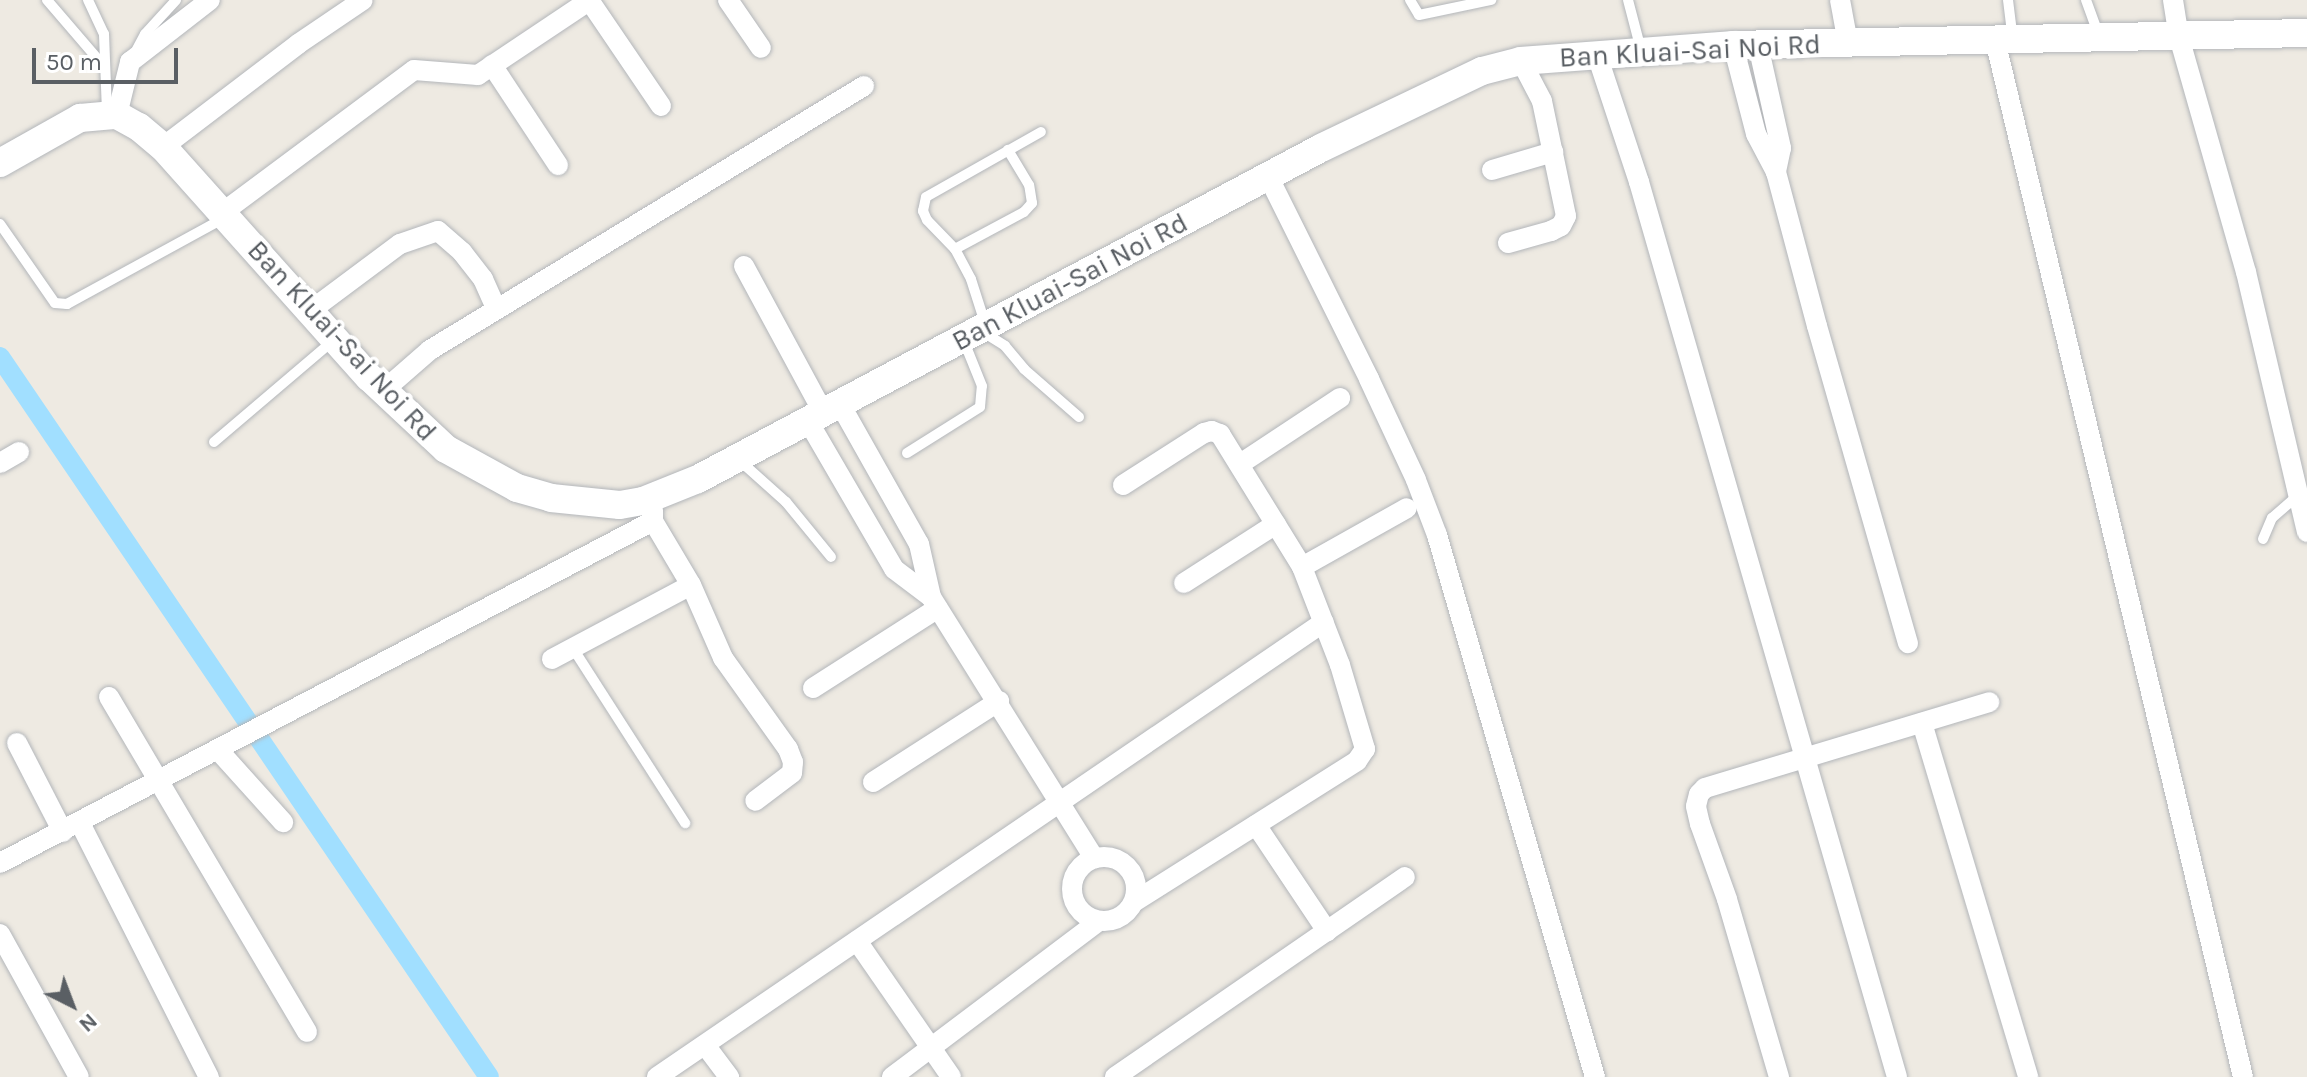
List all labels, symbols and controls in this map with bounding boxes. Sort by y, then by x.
street label: Ban Kluai-Sai Noi Rd [1558,27,1822,75]
scale bar [36,32,182,82]
text: 50 m [46,48,102,76]
street label: Ban Kluai-Sai Noi Rd [946,206,1194,358]
street label: Ban Kluai-Sai Noi Rd [240,234,444,448]
north arrow [32,965,112,1045]
text: N [73,1008,103,1038]

